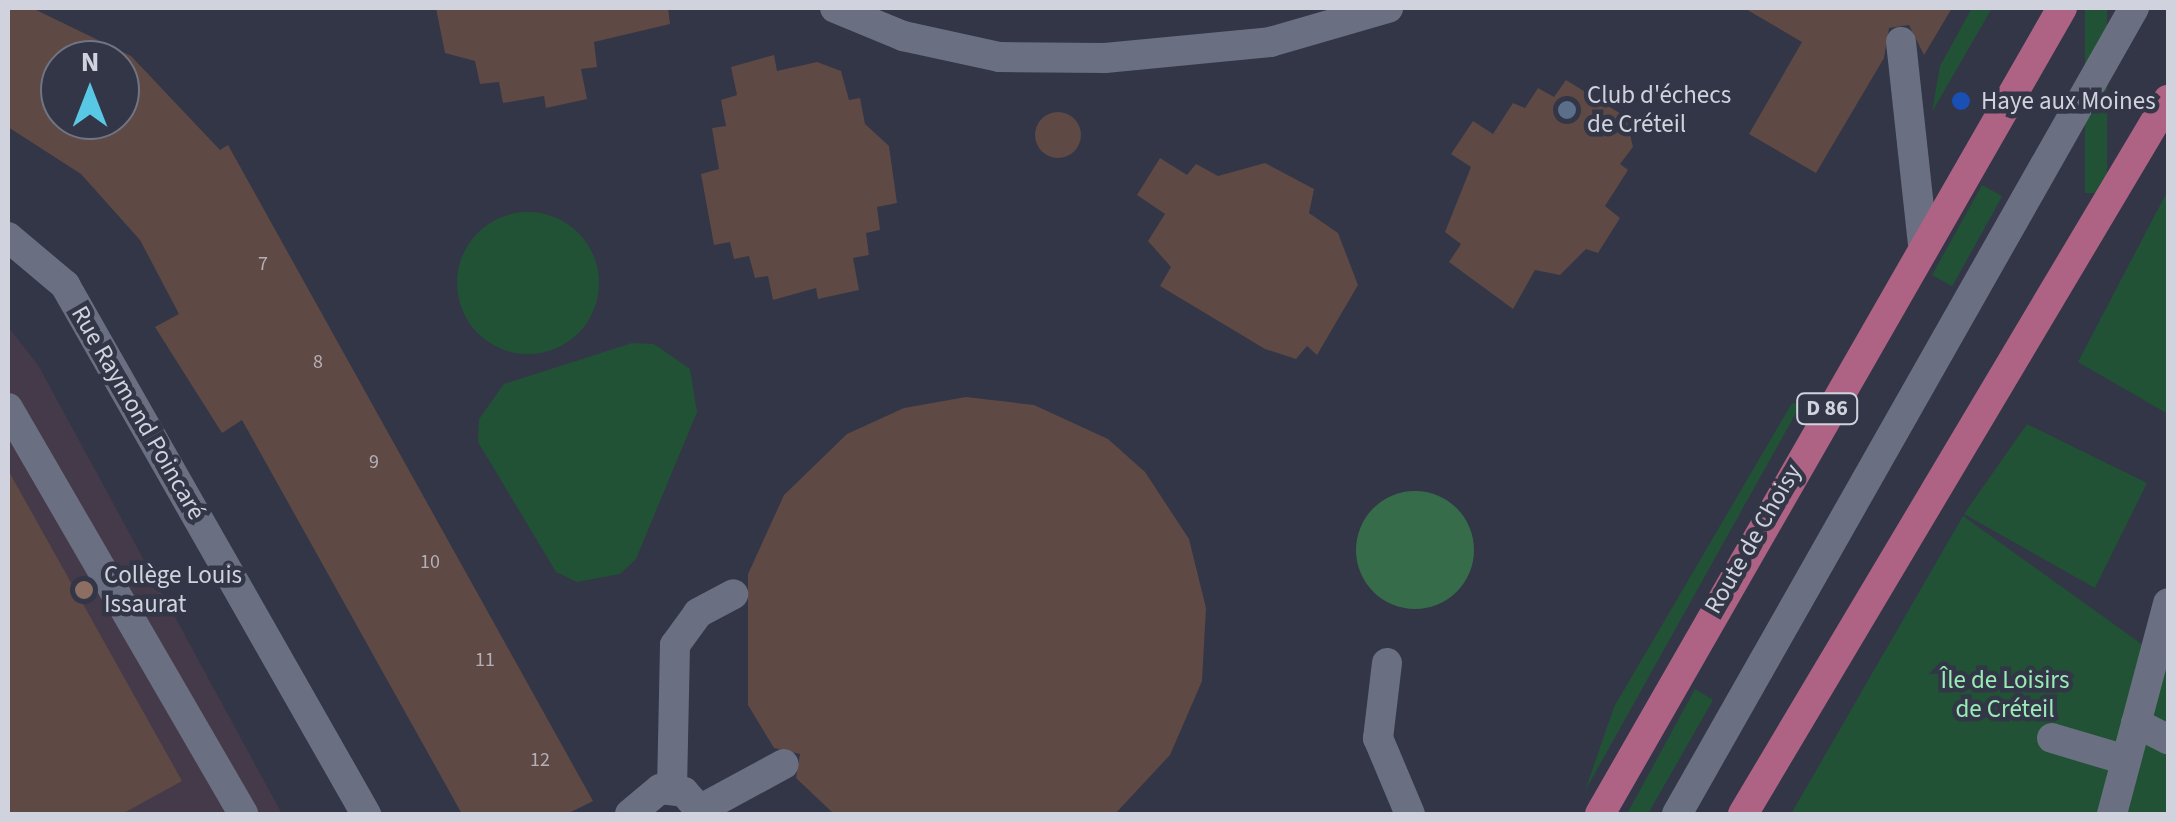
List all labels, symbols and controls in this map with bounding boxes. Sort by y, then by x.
north arrow [40,40,140,140]
text: N [81,42,99,82]
place label: Club d'échecs de Créteil [1587,81,1731,140]
place label: Haye aux Moines [1981,86,2156,116]
marker: Haye aux Moines [1950,90,1972,112]
marker: Club d'échecs de Créteil [1556,99,1578,121]
house number: 7 [258,252,268,276]
street label: Rue Raymond Poincaré [65,301,211,525]
house number: 8 [313,350,323,374]
road number: D 86 [1794,392,1860,426]
house number: 9 [369,450,379,474]
street label: Route de Choisy [1698,459,1808,619]
house number: 10 [420,550,440,574]
place label: Collège Louis Issaurat [104,561,242,620]
marker: Collège Louis Issaurat [73,579,95,601]
house number: 11 [475,648,495,672]
park label: Île de Loisirs de Créteil [1941,666,2069,725]
house number: 12 [530,748,550,772]

